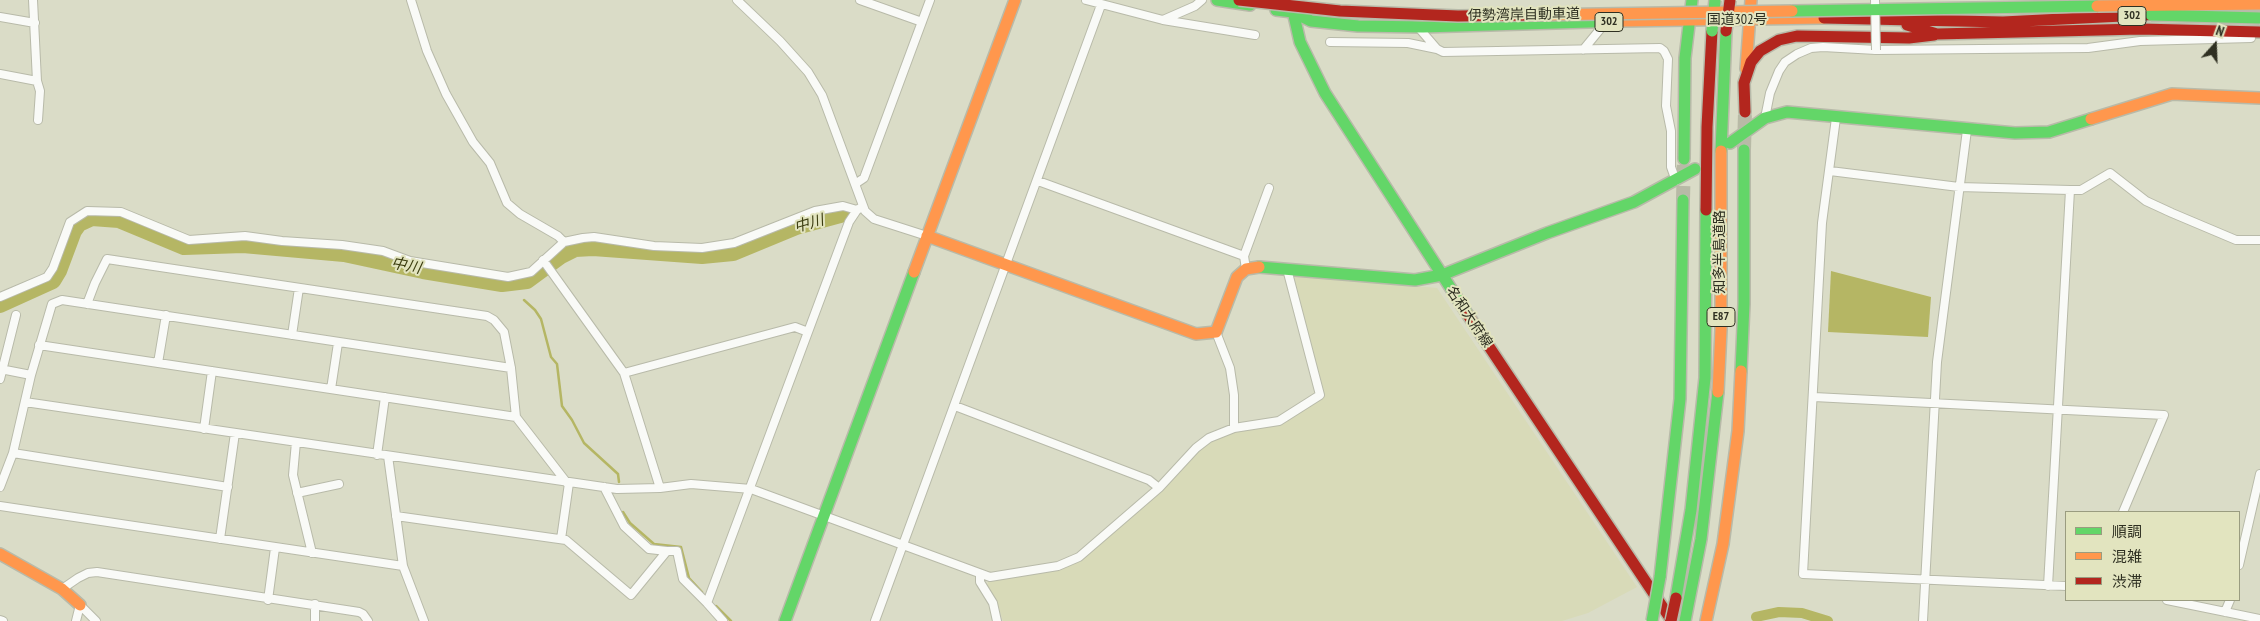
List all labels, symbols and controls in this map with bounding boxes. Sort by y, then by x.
street label: 伊勢湾岸自動車道 [1468,6,1580,24]
road number: 302 [2118,7,2146,26]
street label: 国道302号 [1707,12,1767,28]
road number: 302 [1595,13,1623,32]
north arrow [2190,20,2240,70]
text: N [2213,21,2227,41]
street label: 知多半島道路 [1712,210,1728,294]
water label: 中川 [792,211,826,237]
water label: 中川 [390,254,422,278]
street label: 名和大府線 [1442,283,1496,351]
road number: E87 [1707,308,1735,326]
legend [2065,511,2240,601]
text: 順調 [2112,522,2142,541]
text: 混雑 [2112,547,2142,566]
text: 渋滞 [2112,572,2142,591]

